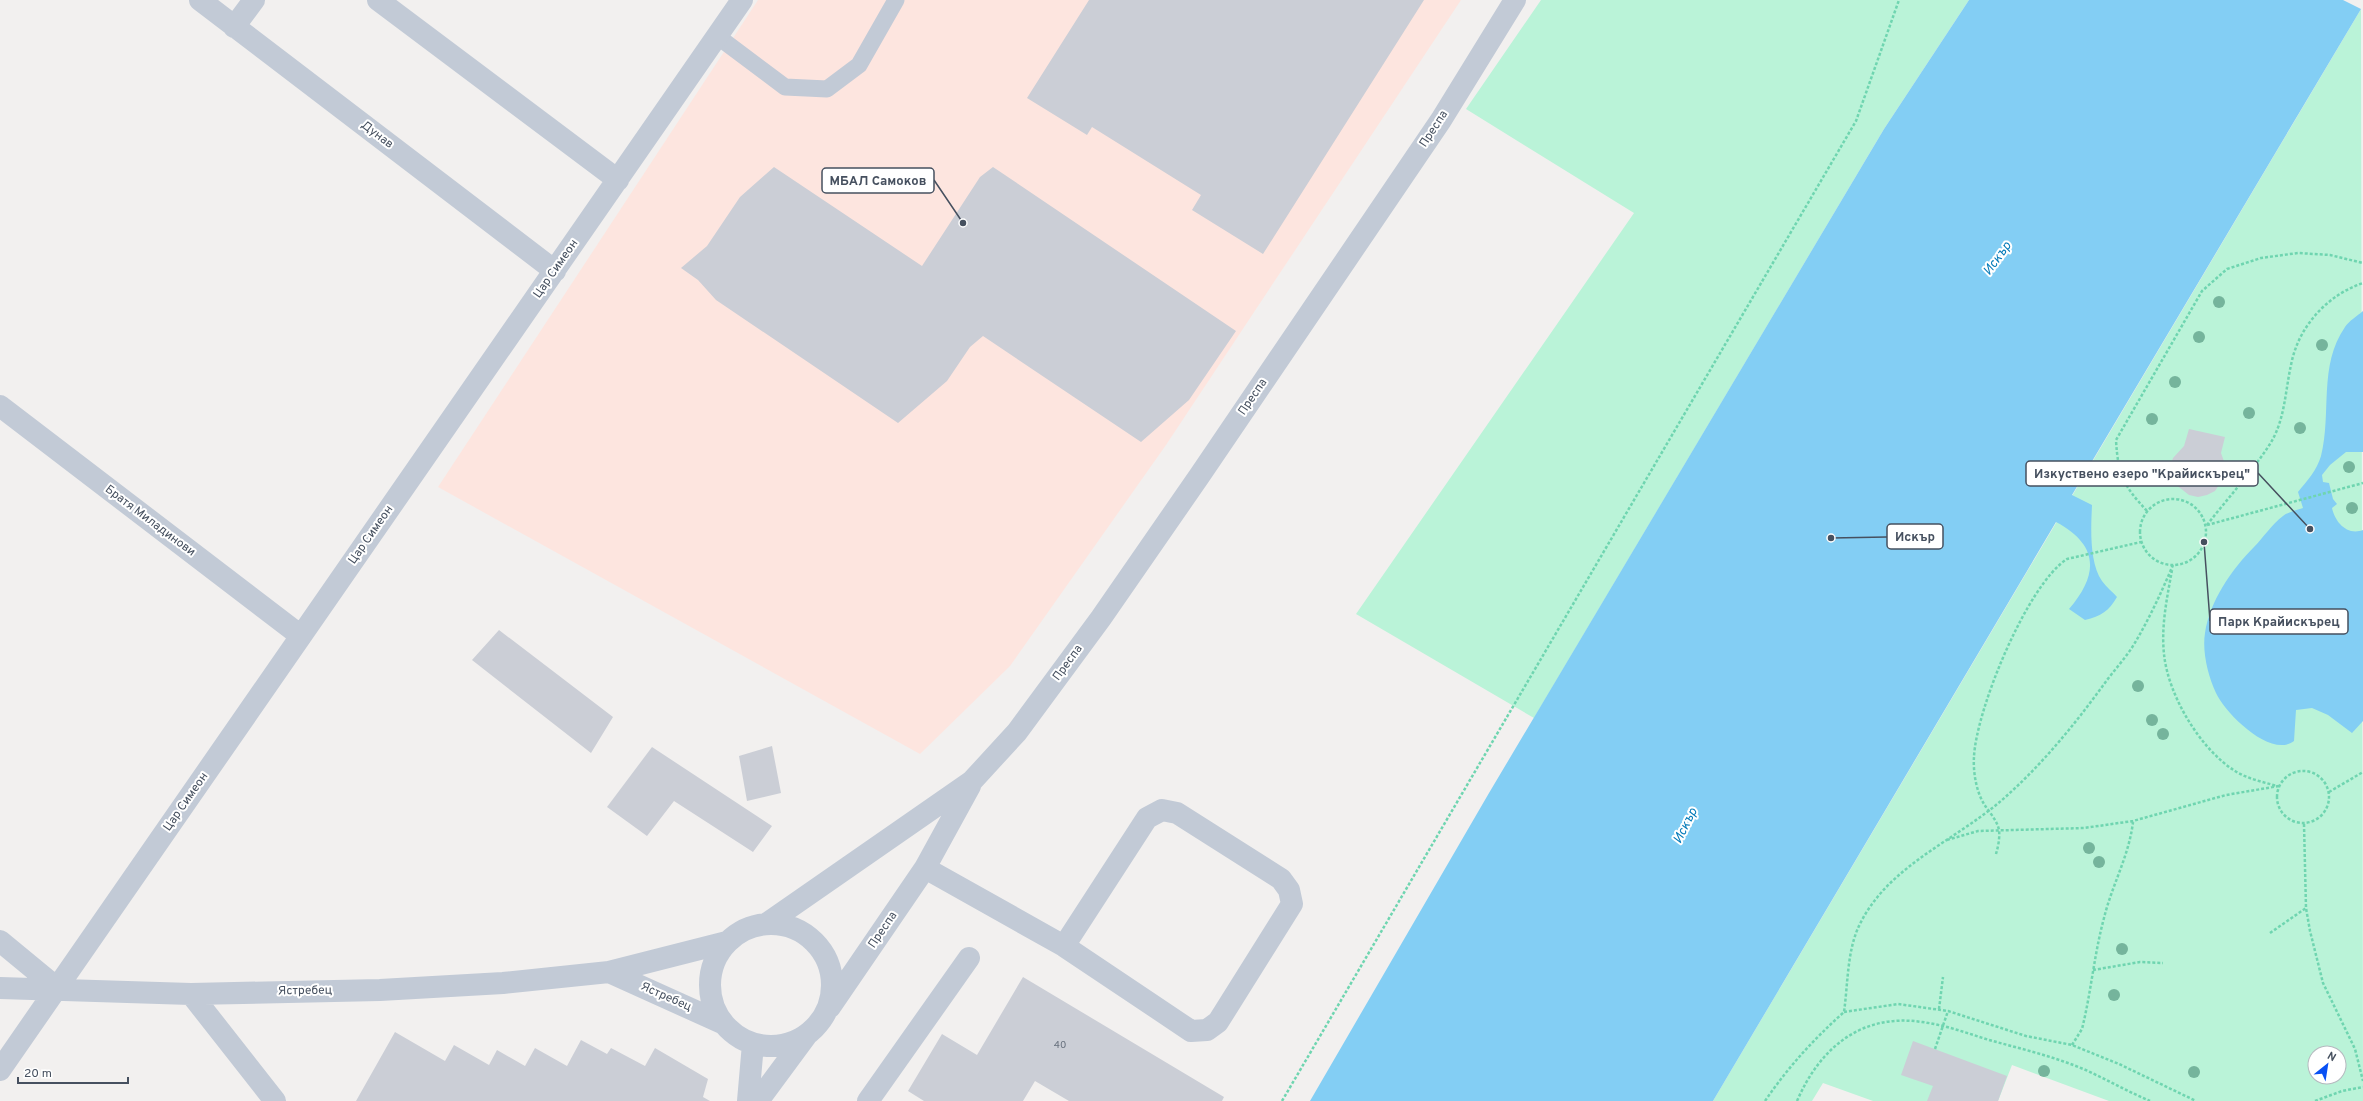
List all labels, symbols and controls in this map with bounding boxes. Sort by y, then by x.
street label: Преспа [1416,107,1452,151]
street label: Дунав [357,117,397,153]
callout: МБАЛ Самоков [822,168,934,193]
text: МБАЛ Самоков [830,174,926,190]
street label: Цар Симеон [530,236,582,302]
water label: Искър [1980,238,2016,279]
street label: Преспа [1235,376,1271,418]
callout: Изкуствено езеро "Крайискърец" [2026,461,2258,486]
text: Изкуствено езеро "Крайискърец" [2034,467,2250,483]
street label: Братя Миладинови [101,482,199,560]
street label: Цар Симеон [345,502,397,568]
callout: Искър [1887,524,1943,549]
text: Искър [1895,530,1935,546]
callout: Парк Крайискърец [2210,609,2348,634]
text: Парк Крайискърец [2218,615,2340,631]
street label: Преспа [1049,642,1087,684]
street label: Цар Симеон [160,769,212,835]
water label: Искър [1670,805,1702,846]
street label: Преспа [865,909,901,951]
street label: Ястребец [638,979,694,1015]
street label: Ястребец [278,983,332,999]
house number: 40 [1054,1039,1066,1052]
north arrow [2307,1045,2347,1085]
text: N [2325,1049,2338,1065]
scale bar [18,1059,128,1085]
text: 20 m [24,1066,52,1082]

